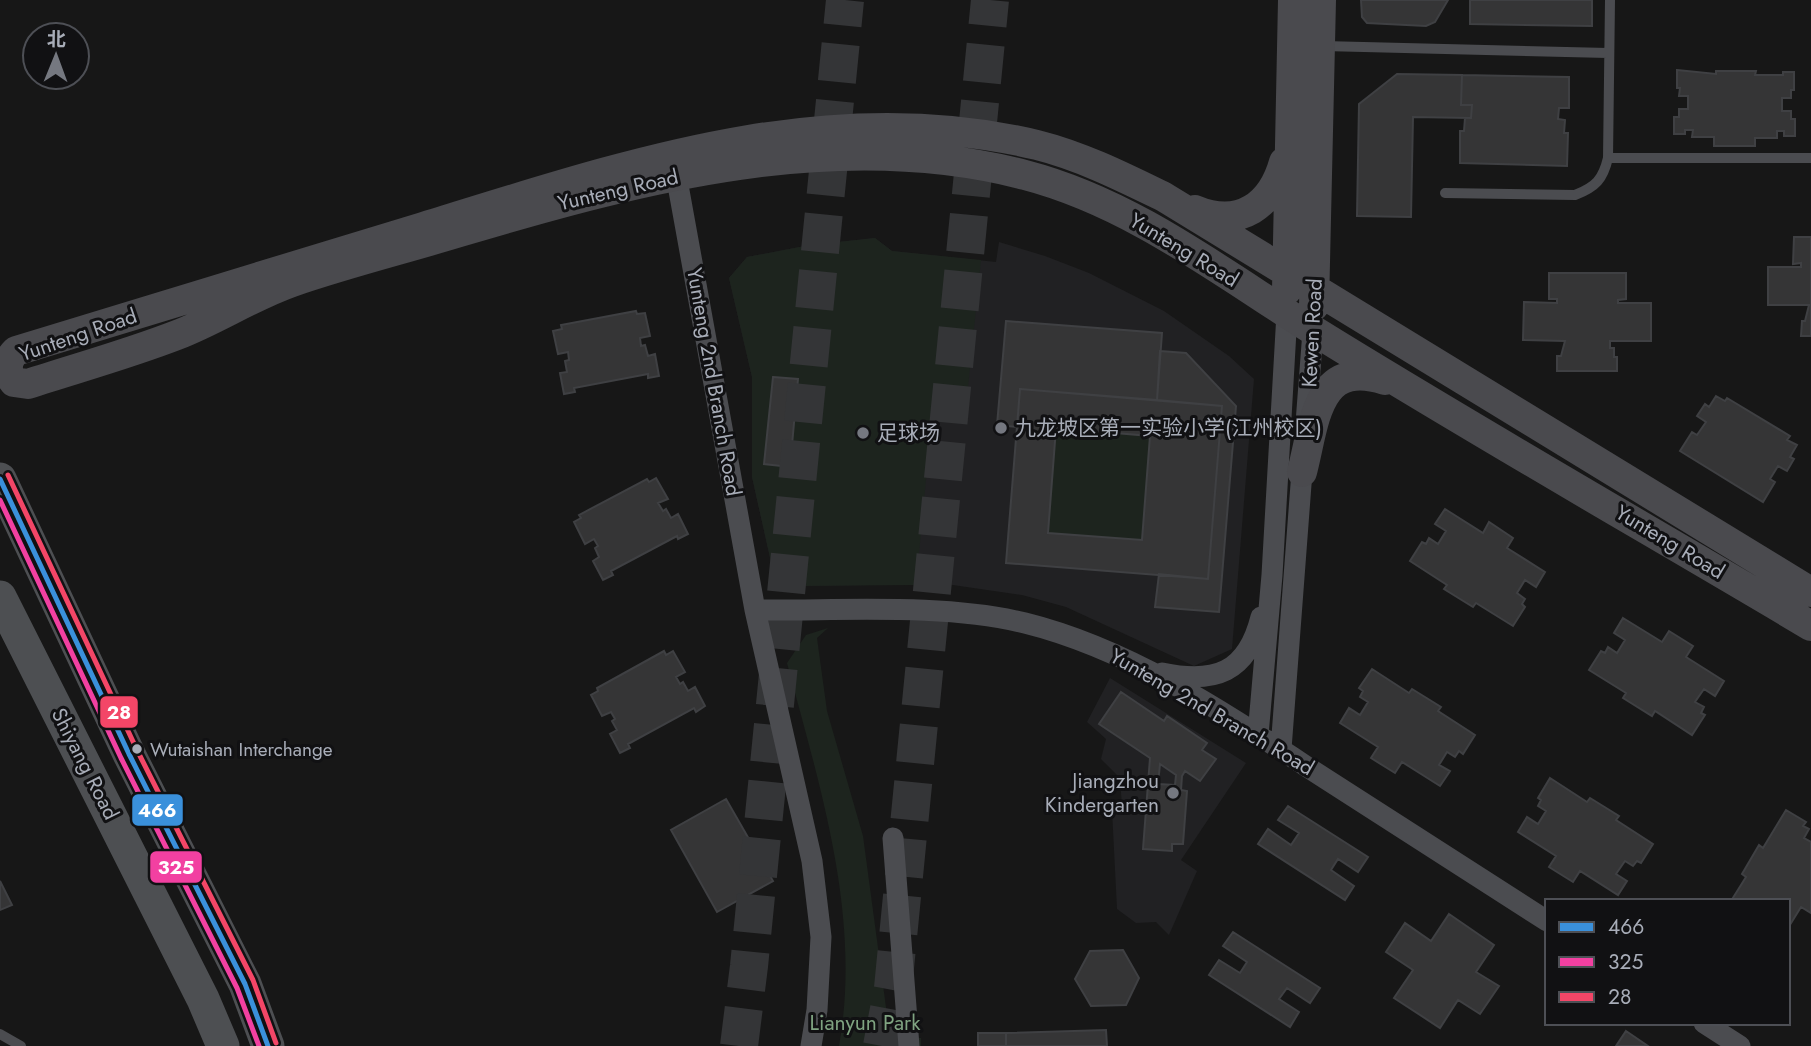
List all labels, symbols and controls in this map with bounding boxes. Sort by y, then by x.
north arrow [21,21,91,91]
text: 北 [47,26,66,53]
street label: Yunteng Road [555,162,681,218]
street label: Yunteng Road [1124,206,1244,294]
street label: Yunteng 2nd Branch Road [679,266,749,498]
street label: Kewen Road [1294,278,1330,388]
street label: Yunteng Road [15,301,141,369]
place label: 九龙坡区第一实验小学(江州校区) [1015,413,1322,443]
place label: 足球场 [877,418,940,448]
marker: 九龙坡区第一实验小学(江州校区) [993,420,1009,436]
marker: 足球场 [855,425,871,441]
street label: Yunteng Road [1610,498,1730,586]
street label: Yunteng 2nd Branch Road [1104,641,1320,783]
line badge: 28 [99,695,139,729]
text: 28 [107,699,131,726]
street label: Shiyang Road [44,703,126,825]
place label: Wutaishan Interchange [150,736,333,763]
marker: Wutaishan Interchange [130,742,144,756]
place label: Jiangzhou Kindergarten [1045,766,1159,820]
marker: Jiangzhou Kindergarten [1165,785,1181,801]
line badge: 466 [131,793,184,827]
text: 466 [138,797,176,824]
line badge: 325 [149,850,203,884]
text: 325 [158,854,194,881]
legend [1545,899,1790,1025]
text: 466 [1608,912,1644,942]
text: 325 [1608,947,1643,977]
text: 28 [1608,982,1631,1012]
park label: Lianyun Park [810,1008,921,1038]

